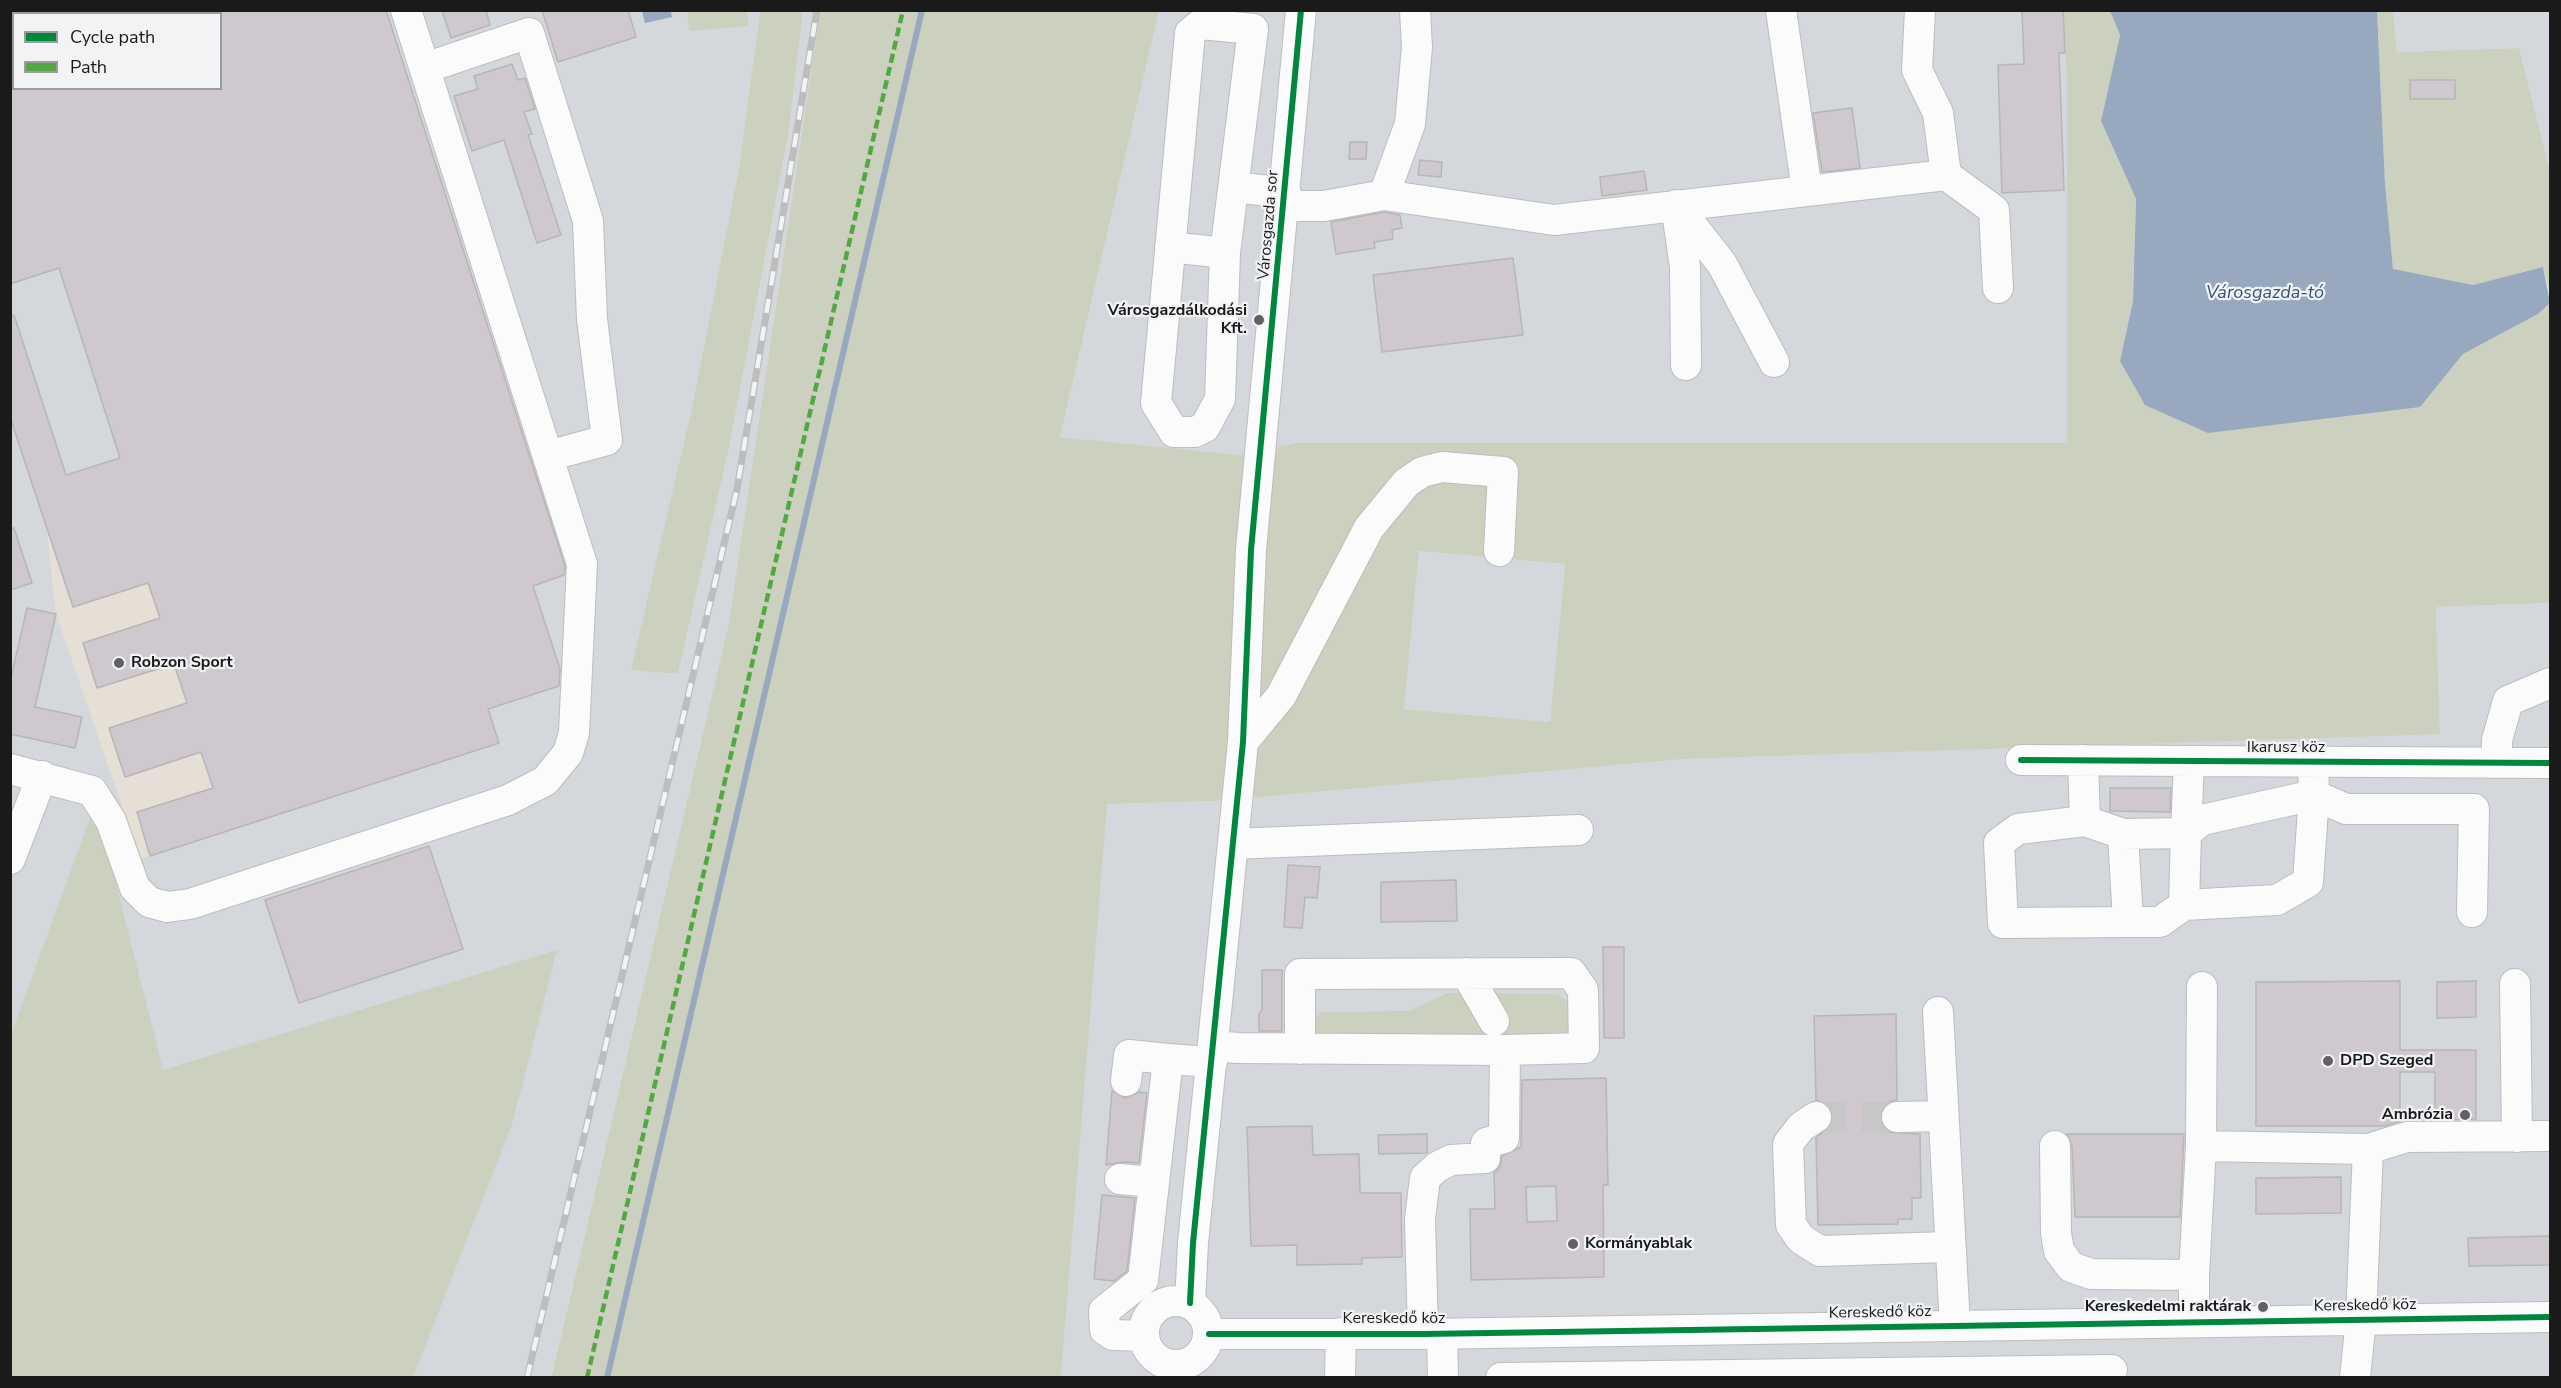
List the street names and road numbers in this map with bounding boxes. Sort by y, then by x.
street label: Városgazda sor [1255,169,1283,281]
street label: Ikarusz köz [2247,738,2325,758]
street label: Kereskedő köz [2313,1296,2417,1316]
street label: Kereskedő köz [1828,1303,1932,1323]
street label: Kereskedő köz [1343,1309,1445,1329]

